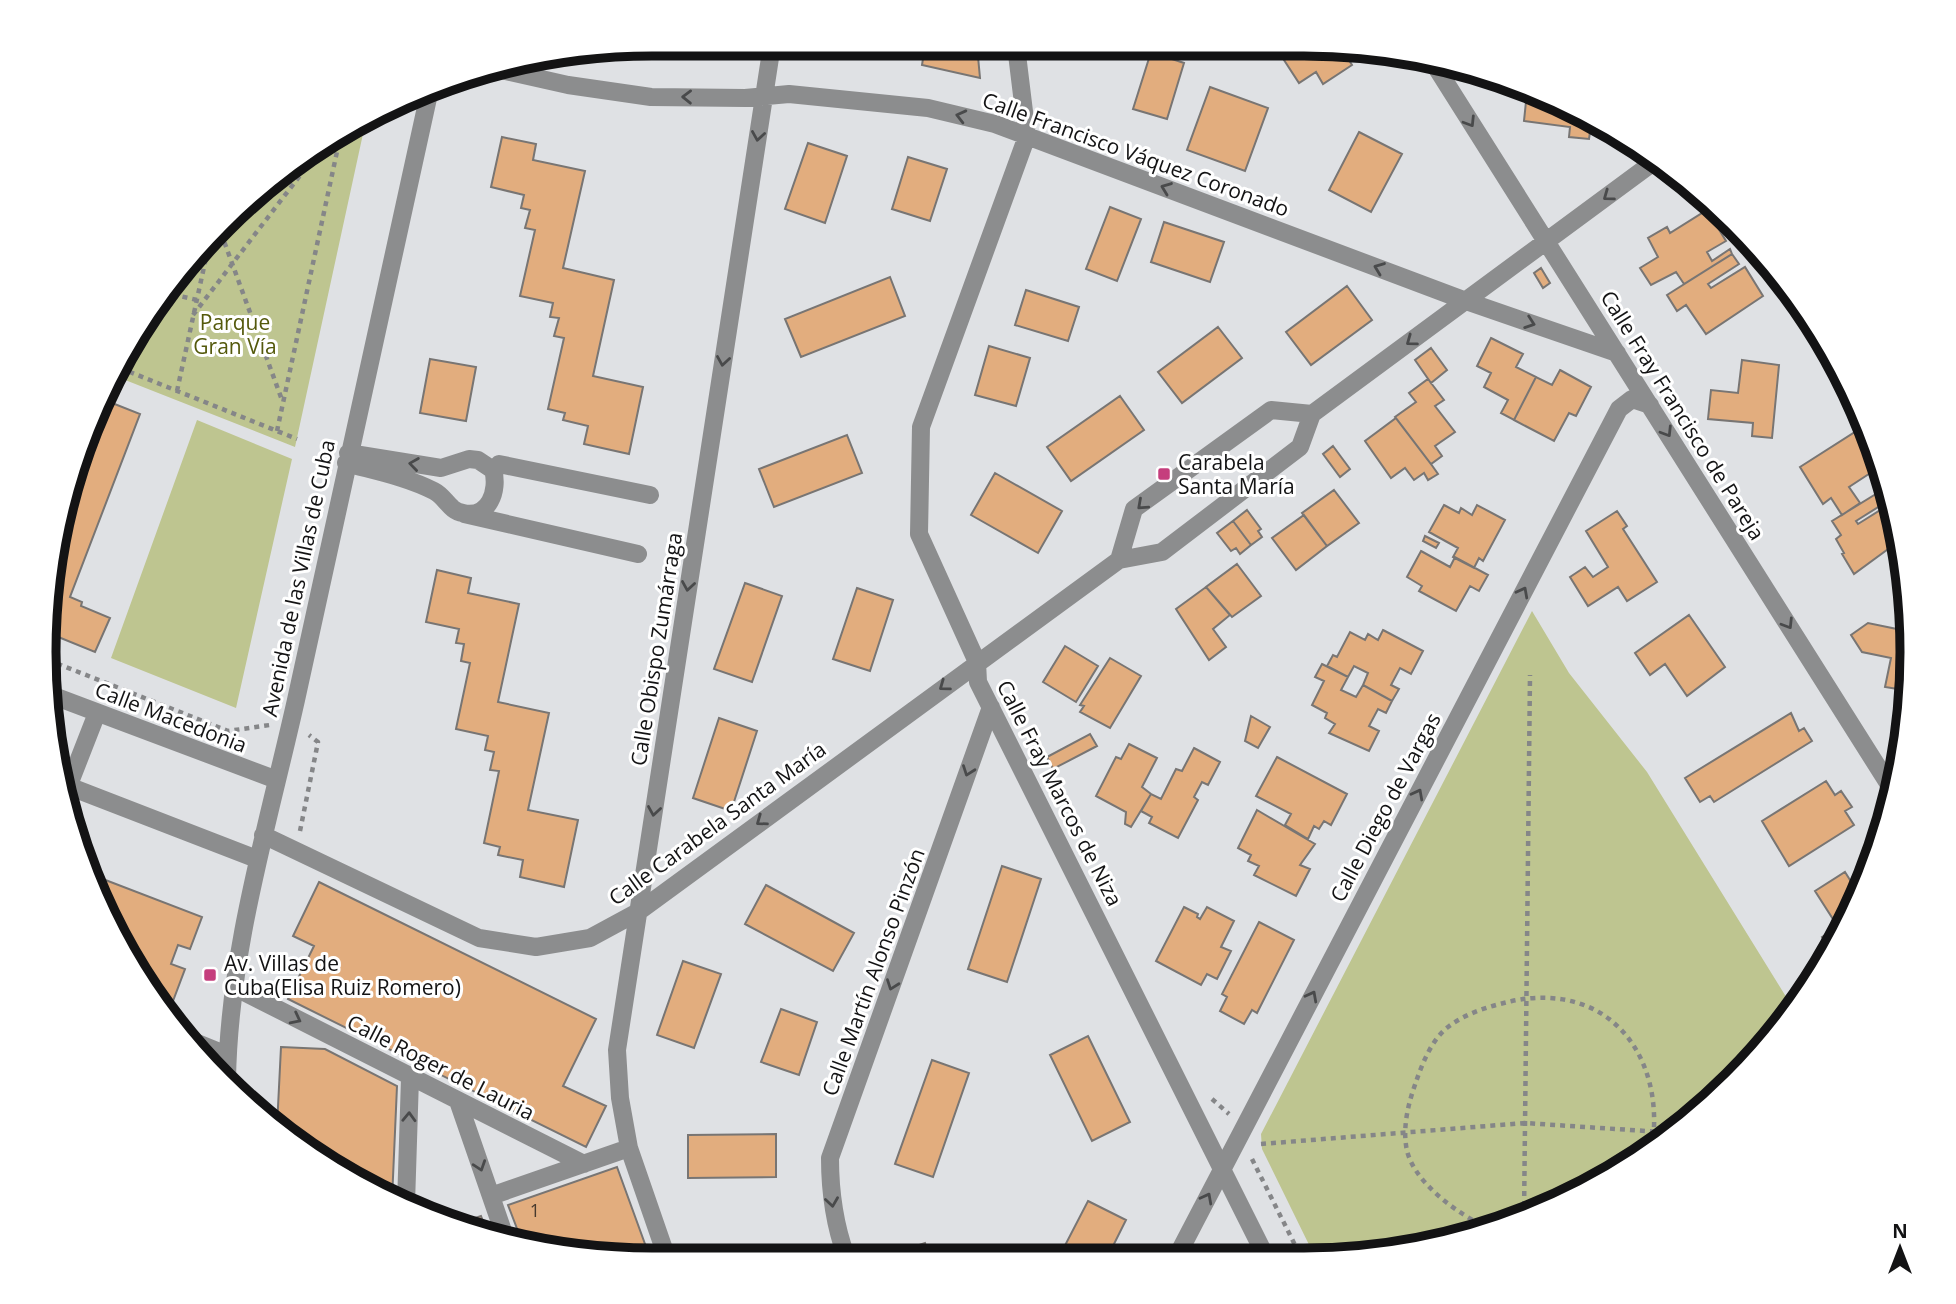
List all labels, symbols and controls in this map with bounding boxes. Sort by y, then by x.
street label: Calle Francisco Váquez Coronado [979,85,1293,223]
one-way arrow [681,90,692,105]
one-way arrow [956,110,968,124]
one-way arrow [1461,114,1474,127]
one-way arrow [751,130,766,142]
one-way arrow [1160,182,1173,196]
one-way arrow [1603,188,1616,200]
one-way arrow [1373,262,1386,276]
street label: Calle Fray Francisco de Pareja [1595,285,1771,545]
park label: Parque Gran Vía [193,308,277,360]
one-way arrow [1524,315,1536,329]
one-way arrow [1406,333,1419,346]
one-way arrow [716,355,731,367]
one-way arrow [1658,424,1671,437]
street label: Avenida de las Villas de Cuba [255,437,341,719]
place label: Carabela Santa María [1178,448,1295,500]
one-way arrow [409,457,420,472]
marker: Carabela Santa María [1156,466,1172,482]
one-way arrow [1137,497,1150,509]
street label: Calle Obispo Zumárraga [624,530,688,768]
one-way arrow [681,580,696,592]
one-way arrow [1515,587,1528,600]
one-way arrow [1780,616,1793,629]
street label: Calle Macedonia [91,675,251,759]
street label: Calle Fray Marcos de Niza [991,675,1129,911]
one-way arrow [940,677,952,690]
street label: Calle Diego de Vargas [1323,707,1447,907]
street label: Calle Carabela Santa María [603,735,831,911]
one-way arrow [962,764,976,777]
one-way arrow [1409,789,1423,801]
one-way arrow [646,805,661,817]
one-way arrow [757,813,769,825]
street label: Calle Martín Alonso Pinzón [815,844,931,1100]
place label: Av. Villas de Cuba(Elisa Ruiz Romero) [224,949,461,1001]
marker: Av. Villas de Cuba(Elisa Ruiz Romero) [202,967,218,983]
one-way arrow [886,979,900,991]
one-way arrow [1304,991,1318,1003]
street label: Calle Roger de Lauria [343,1008,539,1126]
one-way arrow [289,1011,301,1025]
one-way arrow [401,1111,417,1121]
one-way arrow [472,1159,486,1171]
one-way arrow [1199,1192,1213,1205]
one-way arrow [824,1196,839,1208]
house number: 1 [530,1198,540,1222]
north arrow [1865,1213,1935,1283]
text: N [1892,1218,1908,1244]

